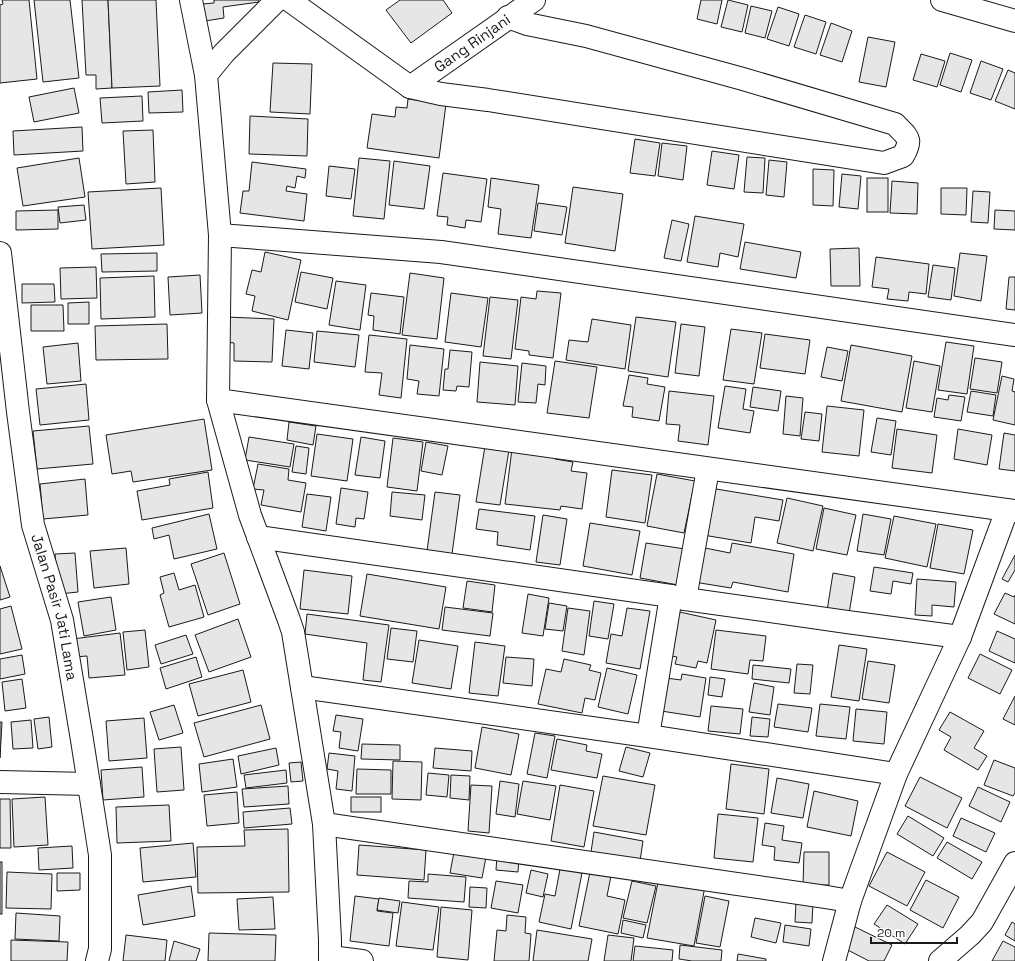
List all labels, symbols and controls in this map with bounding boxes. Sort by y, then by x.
street label: Gang Rinjani [430,10,514,76]
street label: Jalan Pasir Jati Lama [27,531,82,682]
scale bar [871,919,957,945]
text: 20 m [877,925,905,941]

